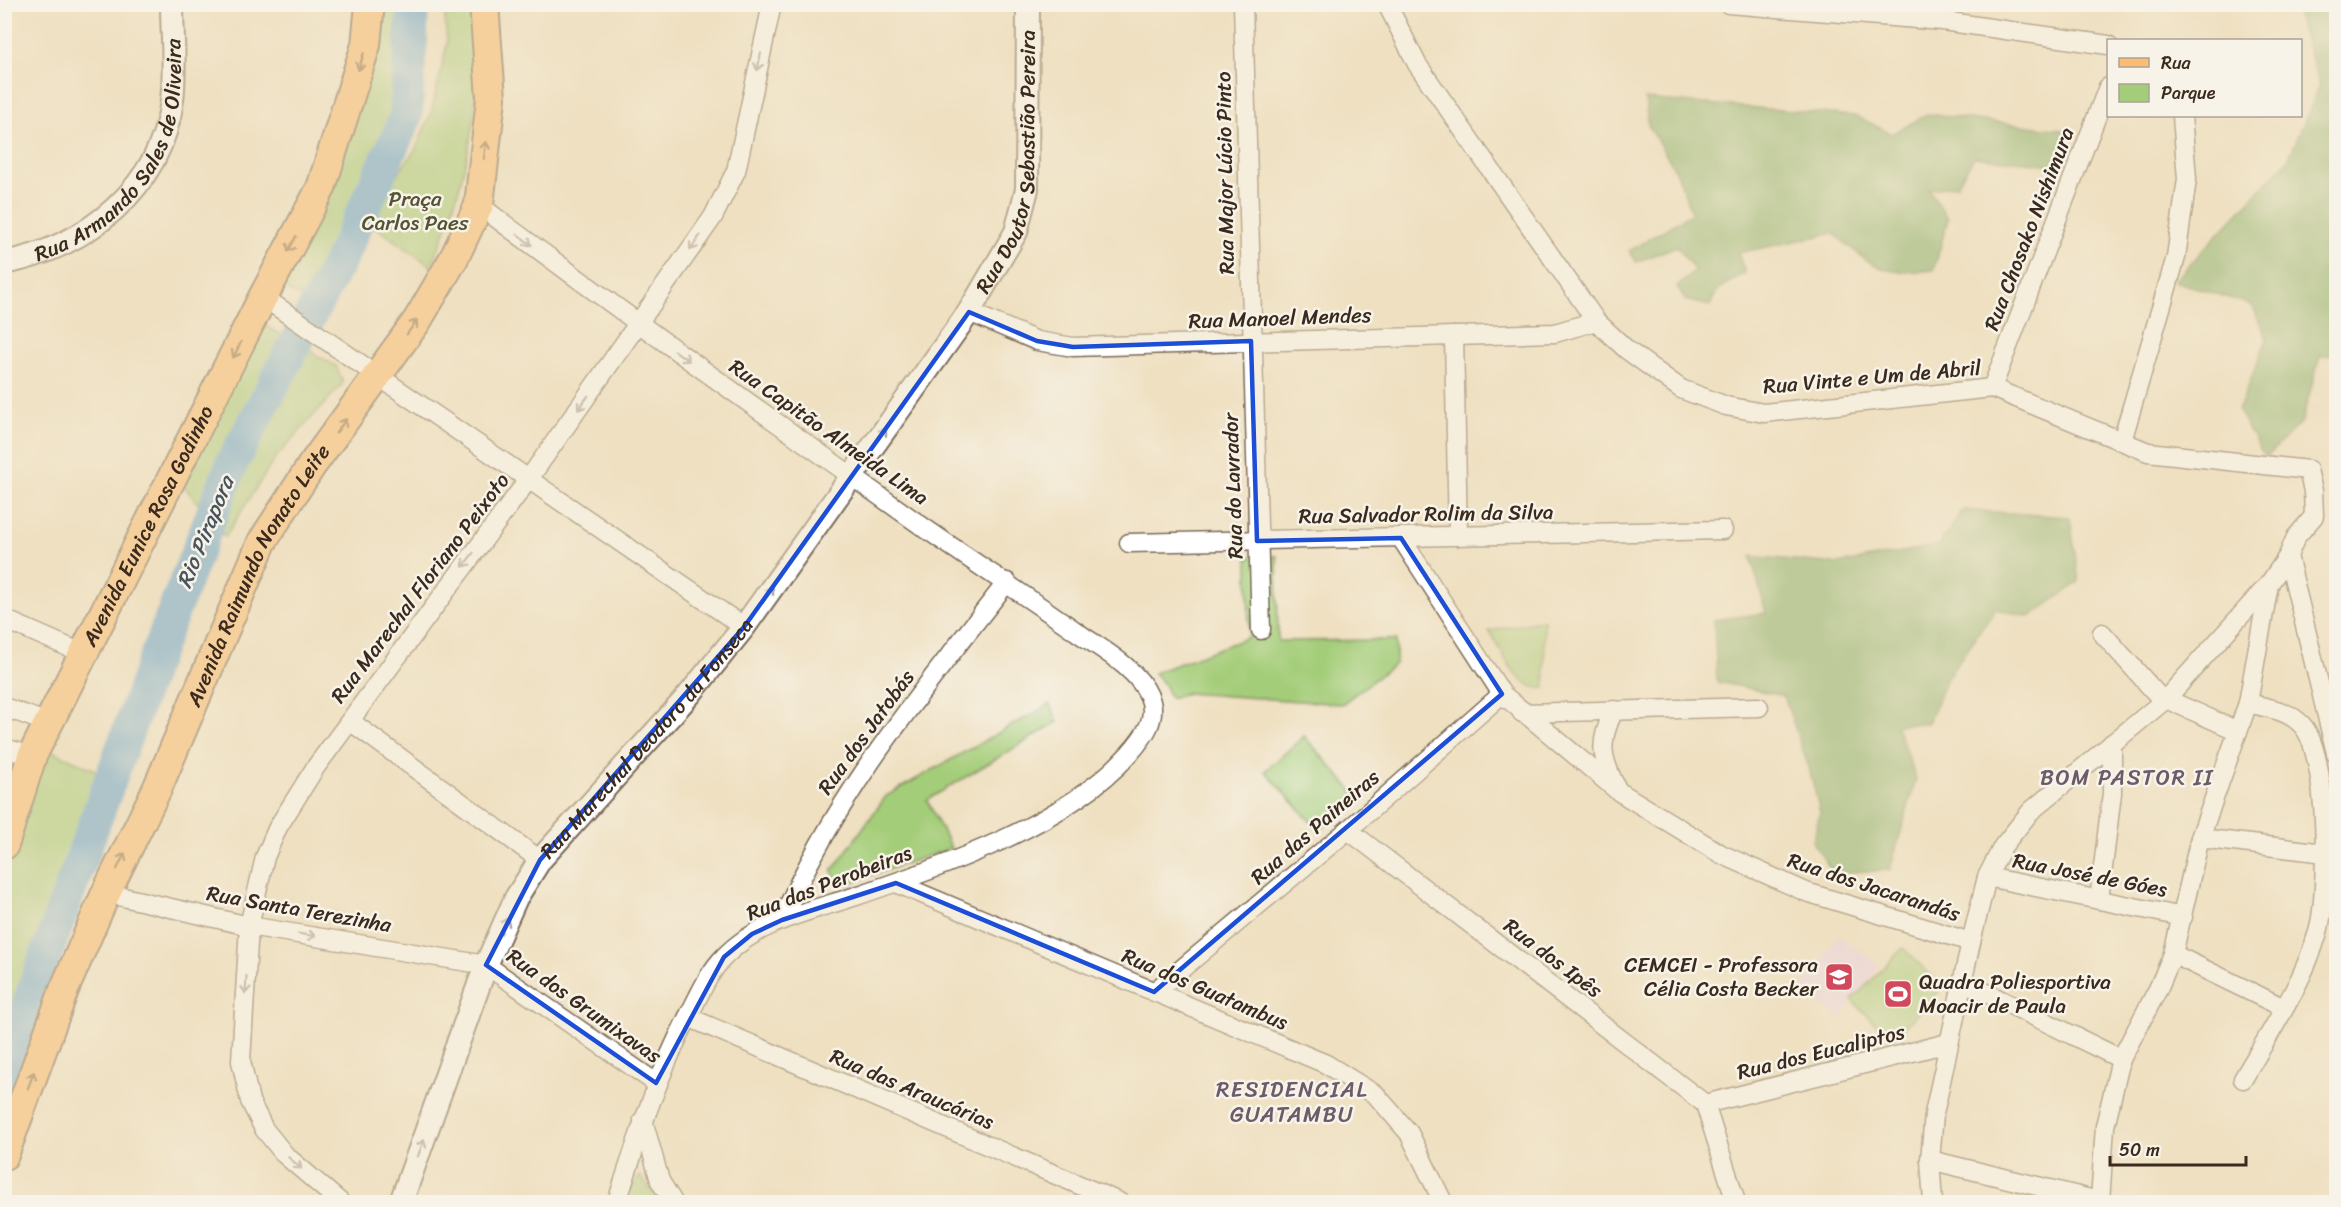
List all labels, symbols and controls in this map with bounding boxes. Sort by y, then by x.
street label: Rua Doutor Sebastião Pereira [965,29,1047,301]
street label: Rua Armando Sales de Oliveira [29,38,193,273]
legend [2107,39,2302,117]
text: Rua [2161,47,2192,79]
one-way arrow [355,52,366,71]
one-way arrow [753,52,765,71]
street label: Rua Major Lúcio Pinto [1204,71,1246,275]
text: Parque [2161,77,2216,109]
street label: Rua Chosako Nishimura [1973,121,2085,336]
one-way arrow [480,140,491,160]
park label: Praça Carlos Paes [362,180,469,242]
one-way arrow [286,234,297,252]
one-way arrow [517,234,533,246]
one-way arrow [689,235,701,251]
street label: Rua Manoel Mendes [1188,296,1372,340]
one-way arrow [406,320,418,336]
one-way arrow [231,340,242,358]
street label: Rua Capitão Almeida Lima [721,348,938,516]
street label: Rua Vinte e Um de Abril [1761,348,1984,405]
one-way arrow [674,350,690,362]
one-way arrow [577,395,590,411]
street label: Avenida Eunice Rosa Godinho [71,398,225,654]
street label: Rua do Lavrador [1211,411,1255,560]
one-way arrow [334,419,347,435]
one-way arrow [875,427,887,443]
street label: Avenida Raimundo Nonato Leite [175,435,341,714]
street label: Rua Marechal Floriano Peixoto [320,464,520,712]
water label: Rio Pirapora [165,468,246,594]
street label: Rua Salvador Rolim da Silva [1298,493,1554,535]
one-way arrow [462,552,474,568]
one-way arrow [762,586,774,602]
street label: Rua Marechal Deodoro da Fonseca [530,609,764,868]
street label: Rua dos Jatobás [807,661,925,803]
district label: BOM PASTOR II [2040,758,2214,797]
street label: Rua das Paineiras [1241,759,1389,894]
street label: Rua das Perobeiras [741,834,918,932]
street label: Rua dos Jacarandás [1783,841,1966,933]
street label: Rua José de Góes [2009,841,2171,909]
one-way arrow [116,853,128,871]
street label: Rua Santa Terezinha [204,874,395,944]
street label: Rua dos Ipês [1495,908,1611,1008]
one-way arrow [498,917,510,935]
one-way arrow [297,930,317,941]
street label: Rua dos Guatambus [1116,937,1295,1041]
street label: Rua dos Grumixavas [498,938,670,1074]
place label: CEMCEI - Professora Célia Costa Becker [1624,946,1819,1008]
school or university icon: CEMCEI - Professora Célia Costa Becker [1823,961,1855,993]
place label: Quadra Poliesportiva Moacir de Paula [1919,963,2111,1025]
one-way arrow [240,974,251,994]
sports icon: Quadra Poliesportiva Moacir de Paula [1882,978,1914,1010]
street label: Rua dos Eucaliptos [1733,1013,1909,1091]
street label: Rua das Araucárias [824,1037,1001,1141]
district label: RESIDENCIAL GUATAMBU [1216,1070,1368,1134]
one-way arrow [27,1071,38,1090]
scale bar [2110,1129,2246,1167]
text: 50 m [2119,1134,2160,1166]
one-way arrow [417,1139,428,1157]
one-way arrow [287,1156,302,1170]

